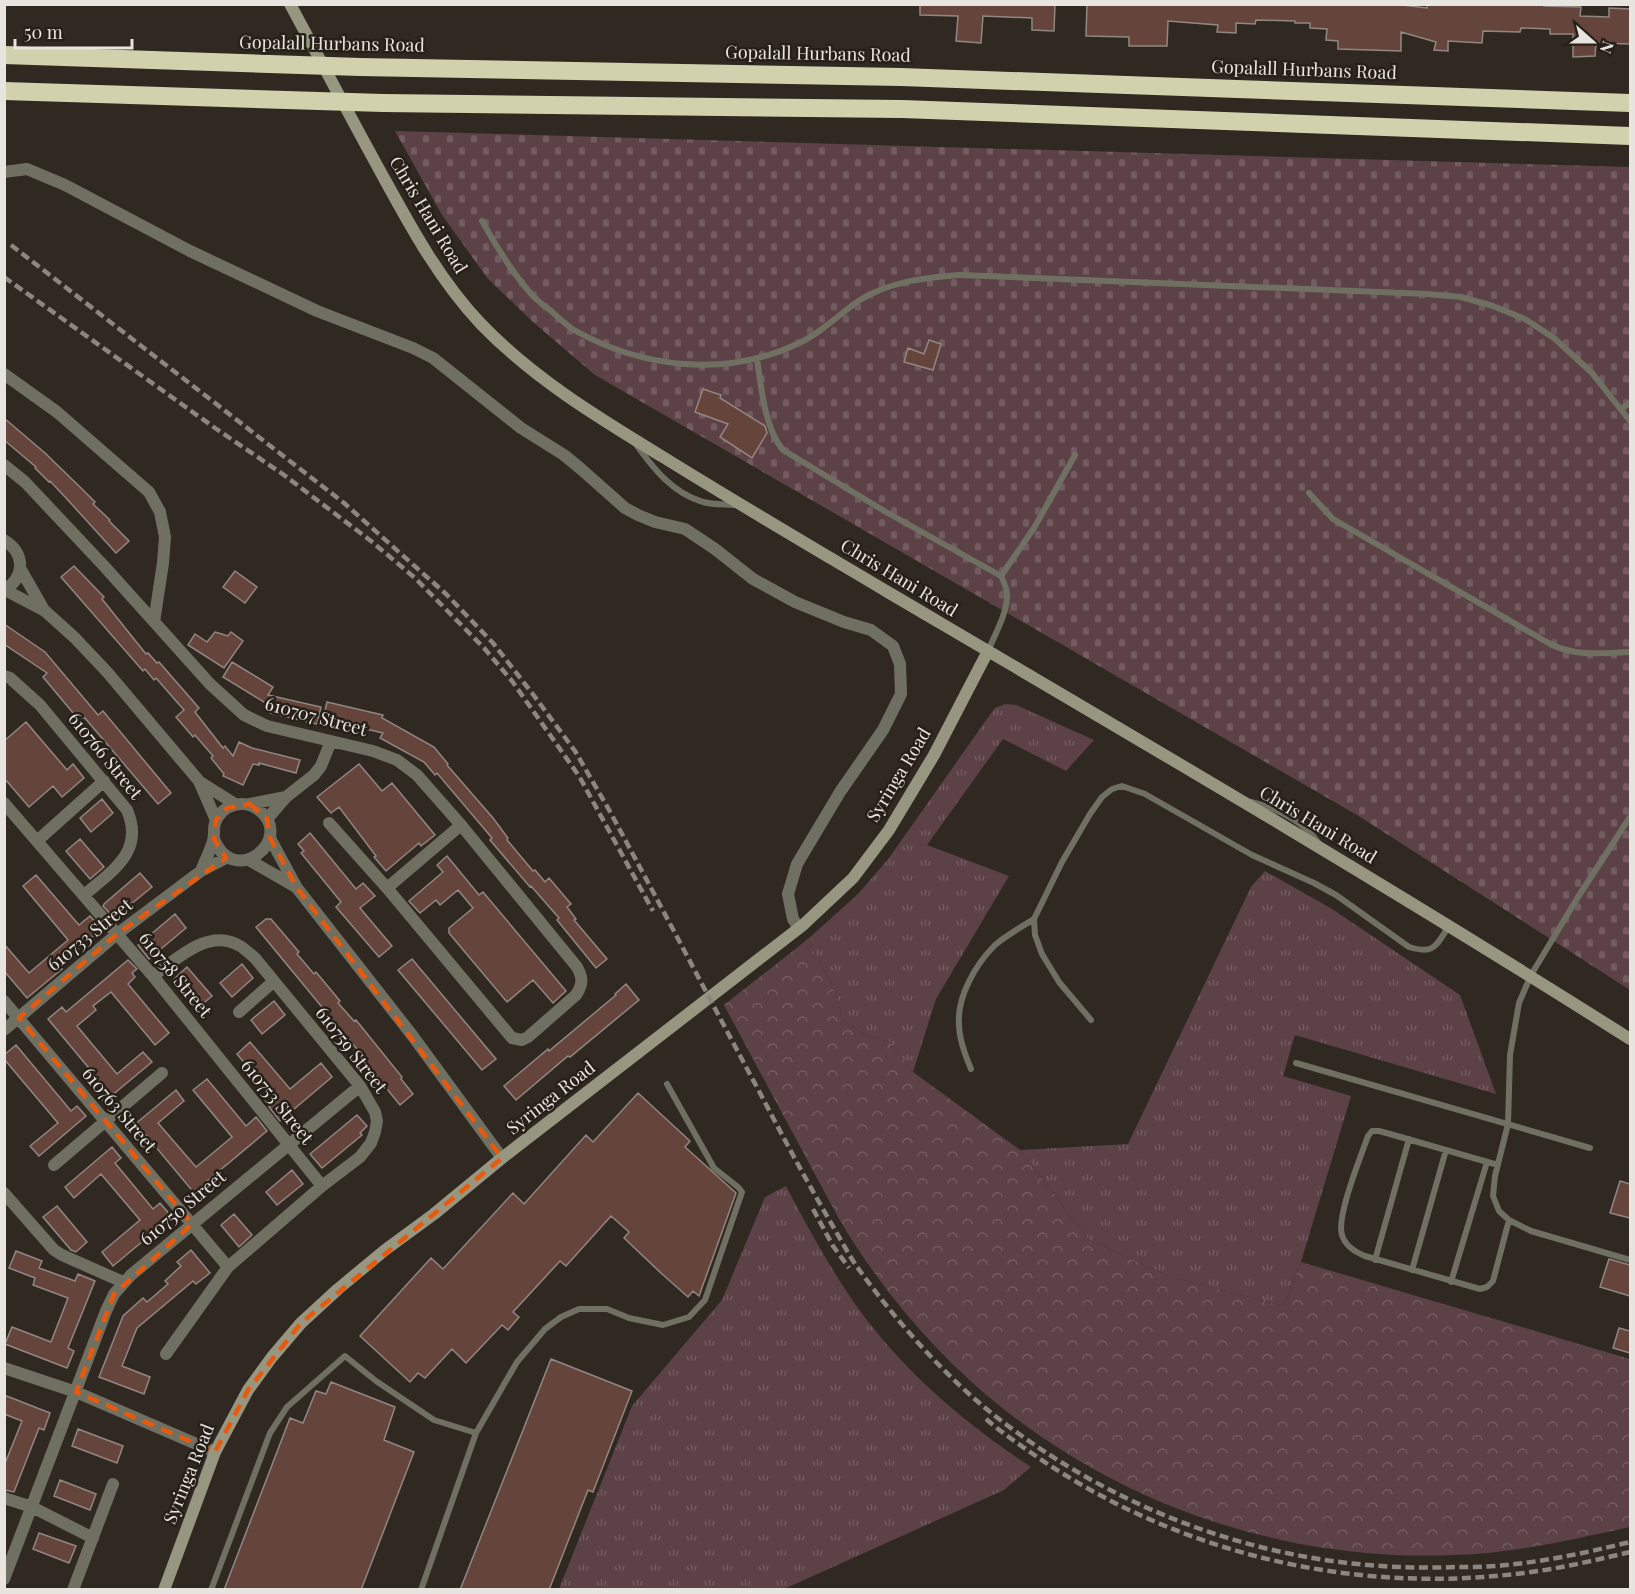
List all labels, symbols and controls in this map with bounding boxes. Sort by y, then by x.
scale bar [15,12,132,50]
north arrow [1563,12,1623,72]
text: 50 m [24,20,63,44]
street label: Gopalall Hurbans Road [239,29,426,57]
text: N [1595,38,1619,57]
street label: Gopalall Hurbans Road [725,39,912,67]
street label: Gopalall Hurbans Road [1211,54,1398,84]
street label: Chris Hani Road [384,151,474,278]
street label: Chris Hani Road [836,533,963,622]
street label: 610707 Street [263,691,371,741]
street label: 610766 Street [63,707,149,804]
street label: Syringa Road [861,722,936,826]
street label: Chris Hani Road [1255,780,1382,869]
street label: 610733 Street [42,892,137,976]
street label: 610758 Street [134,927,218,1023]
street label: 610759 Street [310,1001,393,1098]
street label: 610753 Street [236,1054,320,1149]
street label: Syringa Road [501,1055,600,1139]
street label: 610763 Street [77,1062,163,1158]
street label: 610750 Street [134,1164,231,1250]
street label: Syringa Road [157,1419,219,1527]

